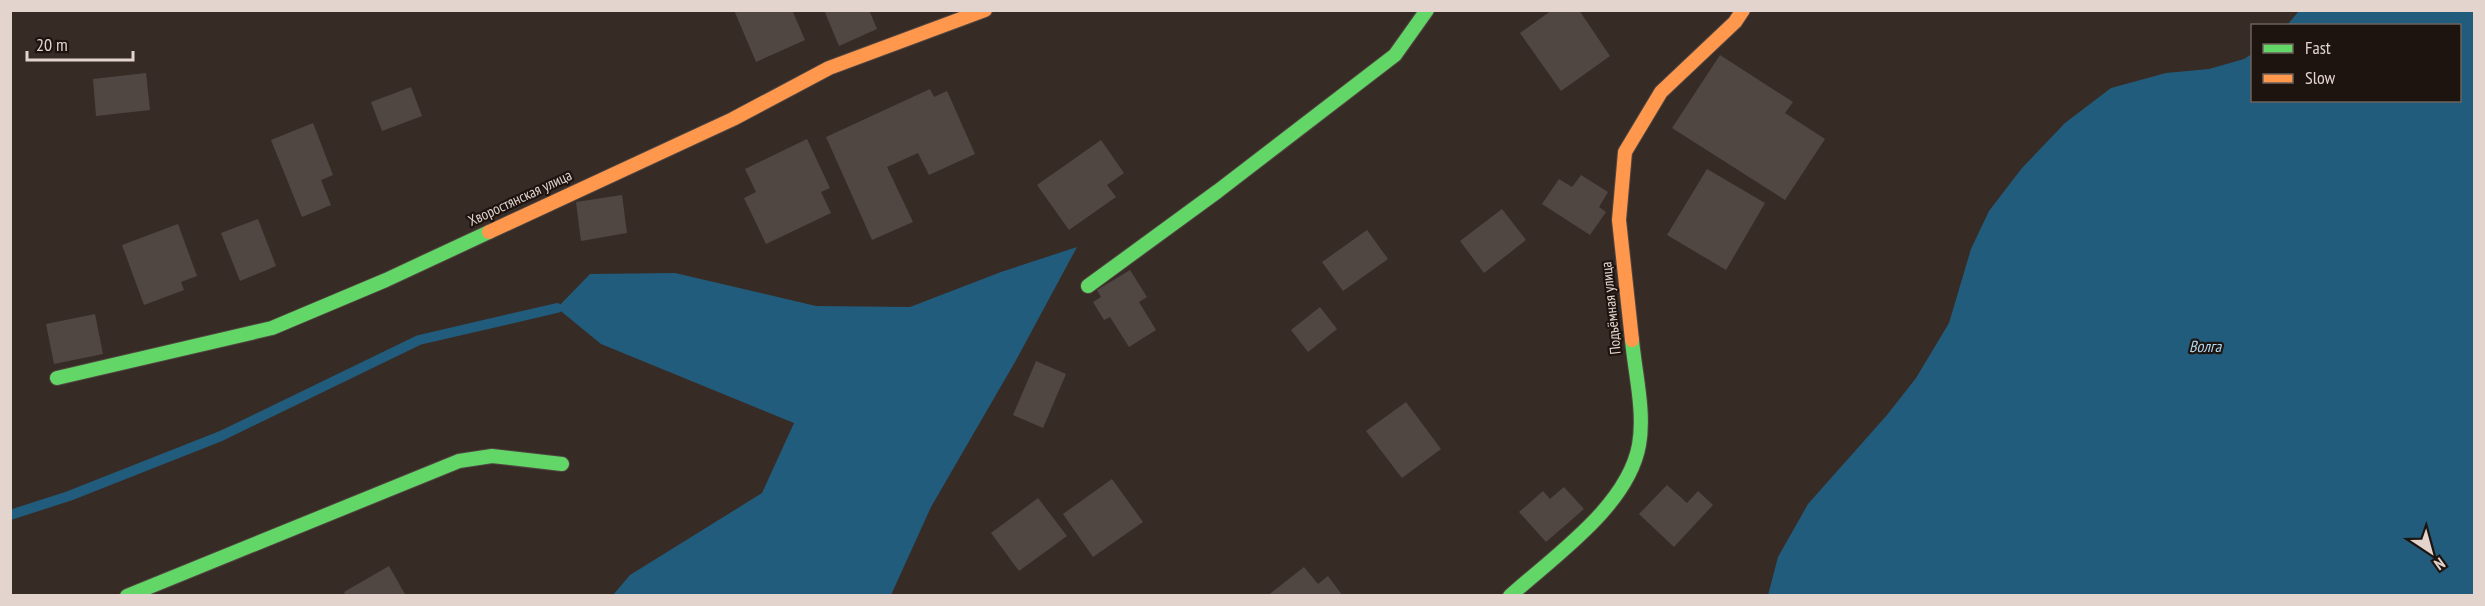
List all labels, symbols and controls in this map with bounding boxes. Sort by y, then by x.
scale bar [27,24,134,62]
legend [2251,24,2461,102]
text: 20 m [36,33,68,56]
text: Fast [2305,36,2331,59]
text: Slow [2305,66,2336,89]
street label: Хворостянская улица [465,165,575,230]
street label: Подъёмная улица [1596,261,1625,355]
water label: Волга [2189,336,2223,356]
north arrow [2401,522,2461,582]
text: N [2430,554,2449,575]

